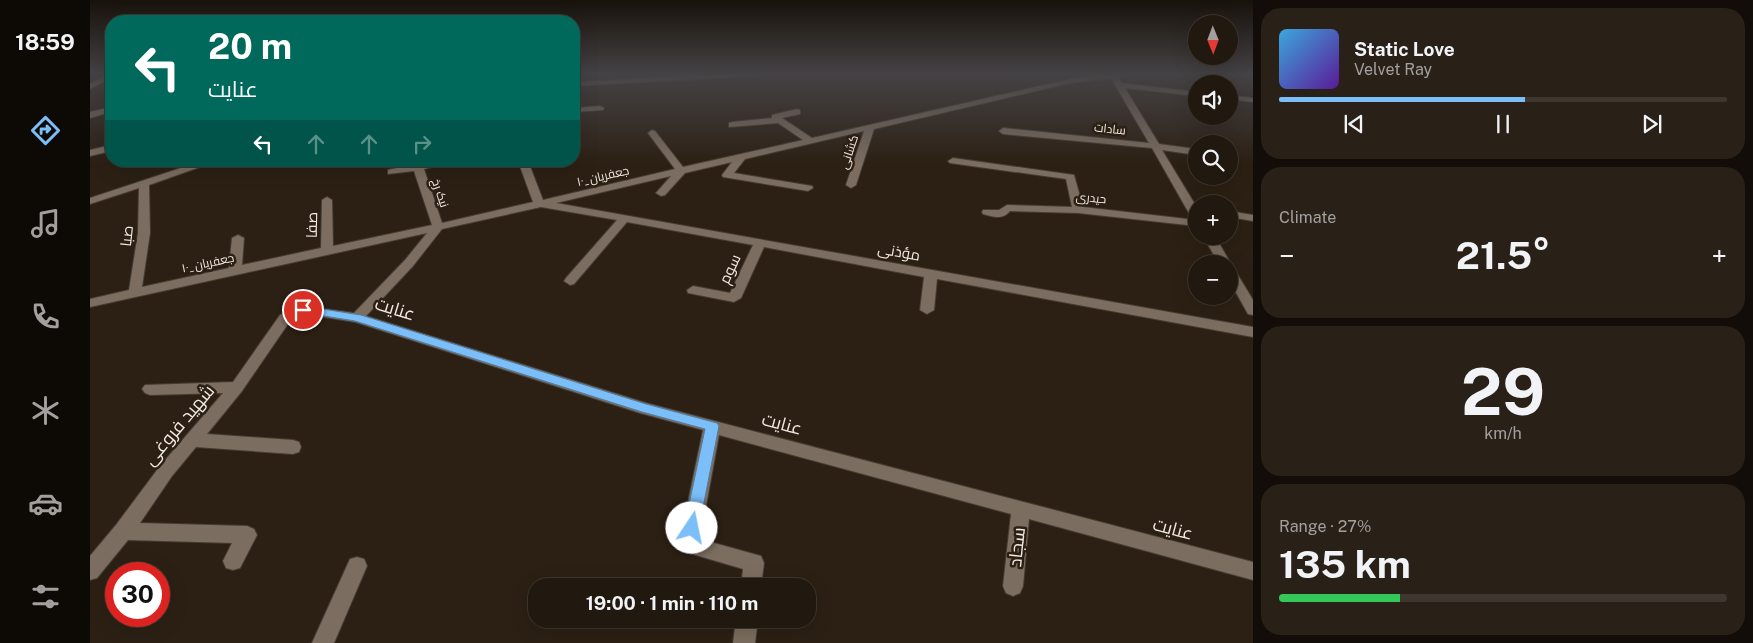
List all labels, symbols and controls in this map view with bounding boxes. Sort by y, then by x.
north arrow [1188,15,1238,65]
map controls [1188,15,1238,305]
text: 20 m [208,26,292,67]
text: 18:59 [15,29,75,55]
icon: left [125,35,190,100]
text: Static Love [1354,38,1455,60]
text: Velvet Ray [1354,60,1432,79]
button: sound [1188,75,1238,125]
text: عنایت [208,76,258,102]
icon: previous [1340,110,1368,138]
icon: pause [1489,110,1517,138]
icon: next [1638,110,1666,138]
icon: directions [28,113,63,148]
street label: سادات [1093,120,1127,138]
icon: left [249,130,277,158]
icon: ahead [302,130,330,158]
icon: ahead [355,130,383,158]
icon: right [408,130,436,158]
street label: کشانی [837,133,861,171]
button: search [1188,135,1238,185]
street label: ۱۰_جعفریان [575,163,631,189]
street label: نیک رخ [428,177,451,210]
street label: حیدری [1075,190,1107,206]
button: + [1188,195,1238,245]
icon: music [28,206,63,241]
text: Climate [1279,208,1336,227]
street label: صفا [303,212,320,238]
street label: صبا [117,225,136,247]
text: 21.5° [1456,233,1550,278]
street label: مؤذنی [876,239,922,266]
text: − [1279,239,1295,272]
text: + [1711,239,1727,272]
street label: ۱۰_جعفریان [181,251,235,275]
street label: سوم [715,251,746,287]
button: − [1188,255,1238,305]
pin [282,289,324,331]
street label: عنایت [373,293,418,325]
icon: arrive [289,296,317,324]
icon: phone [28,299,63,334]
text: 29 [1461,353,1545,430]
street label: شهید فروغی [139,380,219,470]
icon: climate [28,393,63,428]
street label: عنایت [760,408,805,439]
text: km/h [1484,424,1522,443]
icon: car [28,486,63,521]
position arrow [665,501,717,553]
street label: عنایت [1151,513,1196,544]
text: Range · 27% [1279,517,1371,536]
street label: سجاد [1004,526,1029,568]
text: 135 km [1279,542,1411,587]
speed limit sign: 30 [105,562,170,627]
icon: filters [28,579,63,614]
text: 19:00 · 1 min · 110 m [586,592,758,614]

